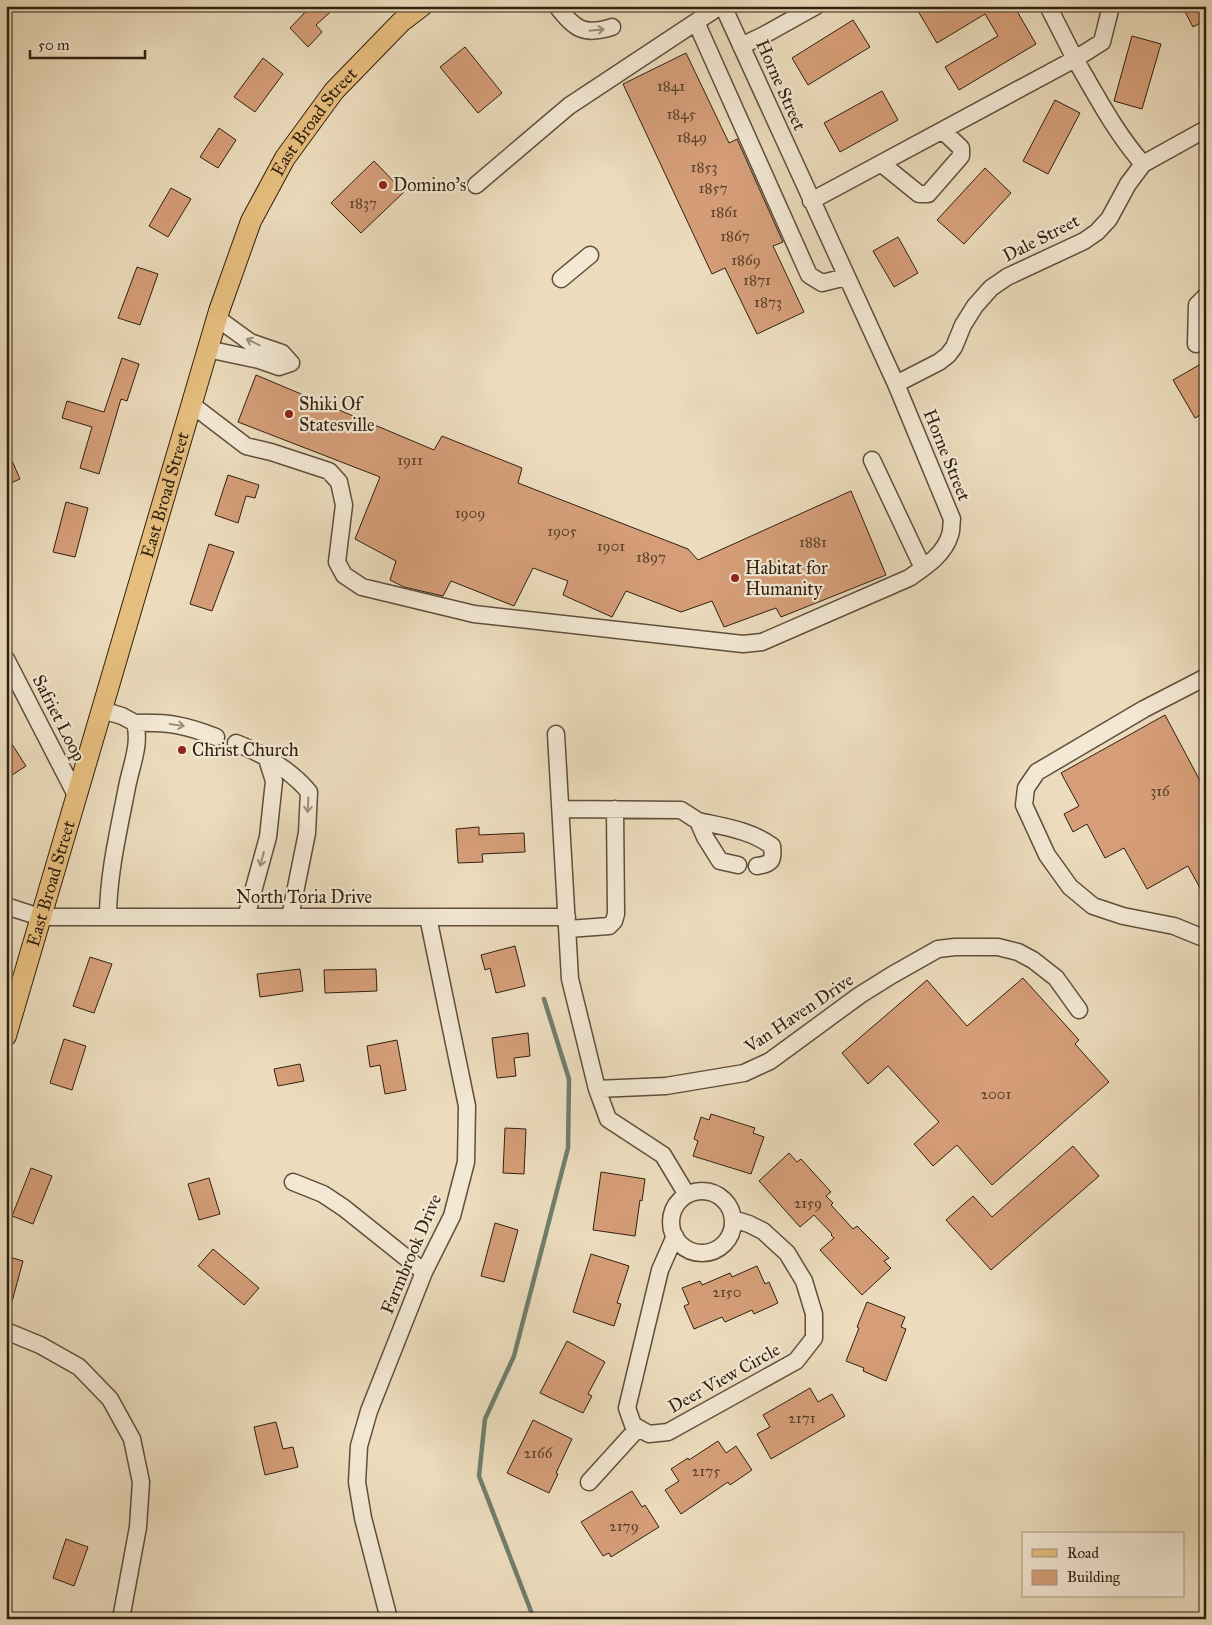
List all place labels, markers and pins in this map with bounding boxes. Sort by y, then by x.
place label: Domino's [393,174,466,196]
marker: Domino's [377,179,389,191]
place label: Shiki Of Statesville [299,393,375,436]
marker: Shiki Of Statesville [283,408,295,420]
place label: Habitat for Humanity [745,557,828,600]
marker: Habitat for Humanity [729,572,741,584]
place label: Christ Church [192,739,299,761]
marker: Christ Church [176,744,188,756]

